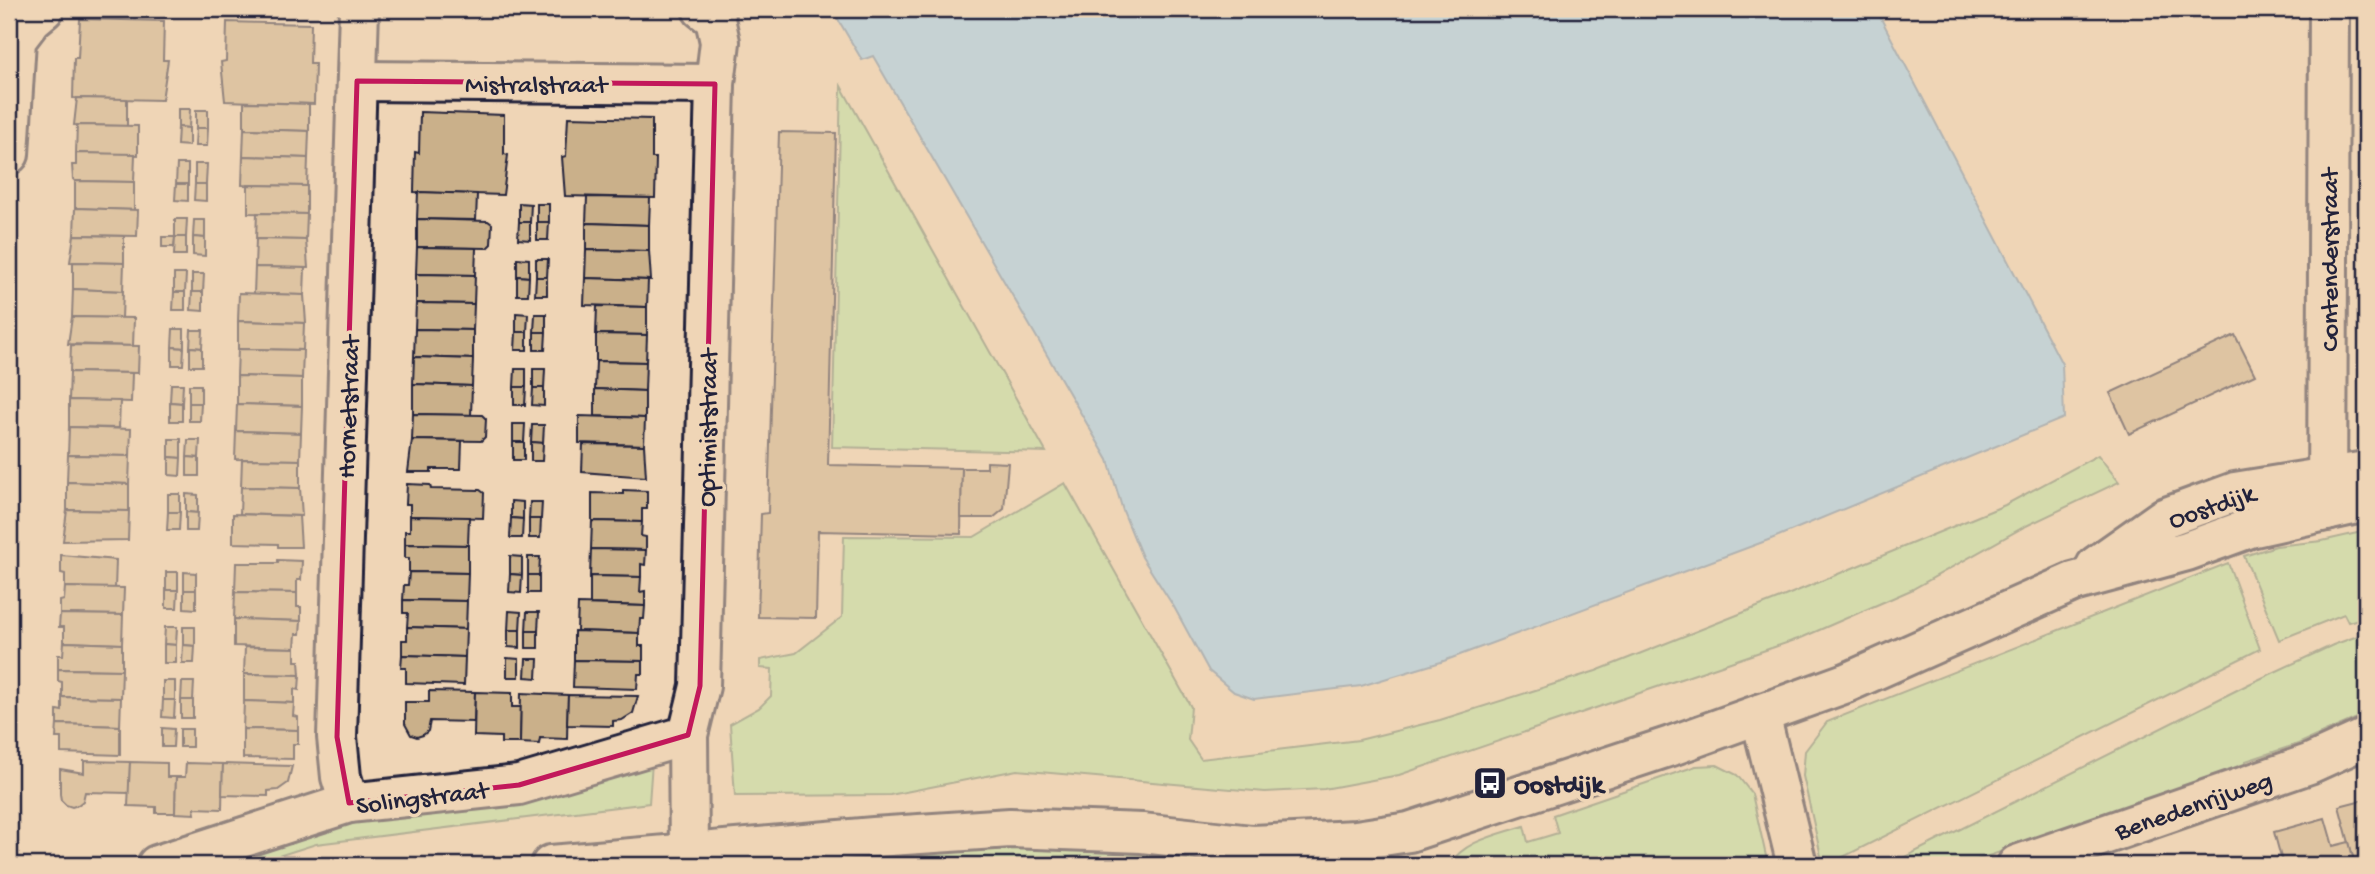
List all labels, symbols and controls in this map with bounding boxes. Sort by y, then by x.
street label: Mistralstraat [465,72,609,103]
street label: Contenderstraat [2317,166,2348,352]
street label: Hornetstraat [334,333,370,479]
street label: Optimiststraat [694,347,727,507]
street label: Oostdijk [2165,479,2262,538]
bus stop icon: Oostdijk [1471,764,1509,802]
street label: Benedenrijweg [2111,767,2277,850]
place label: Oostdijk [1514,772,1607,803]
street label: Solingstraat [355,777,493,824]

